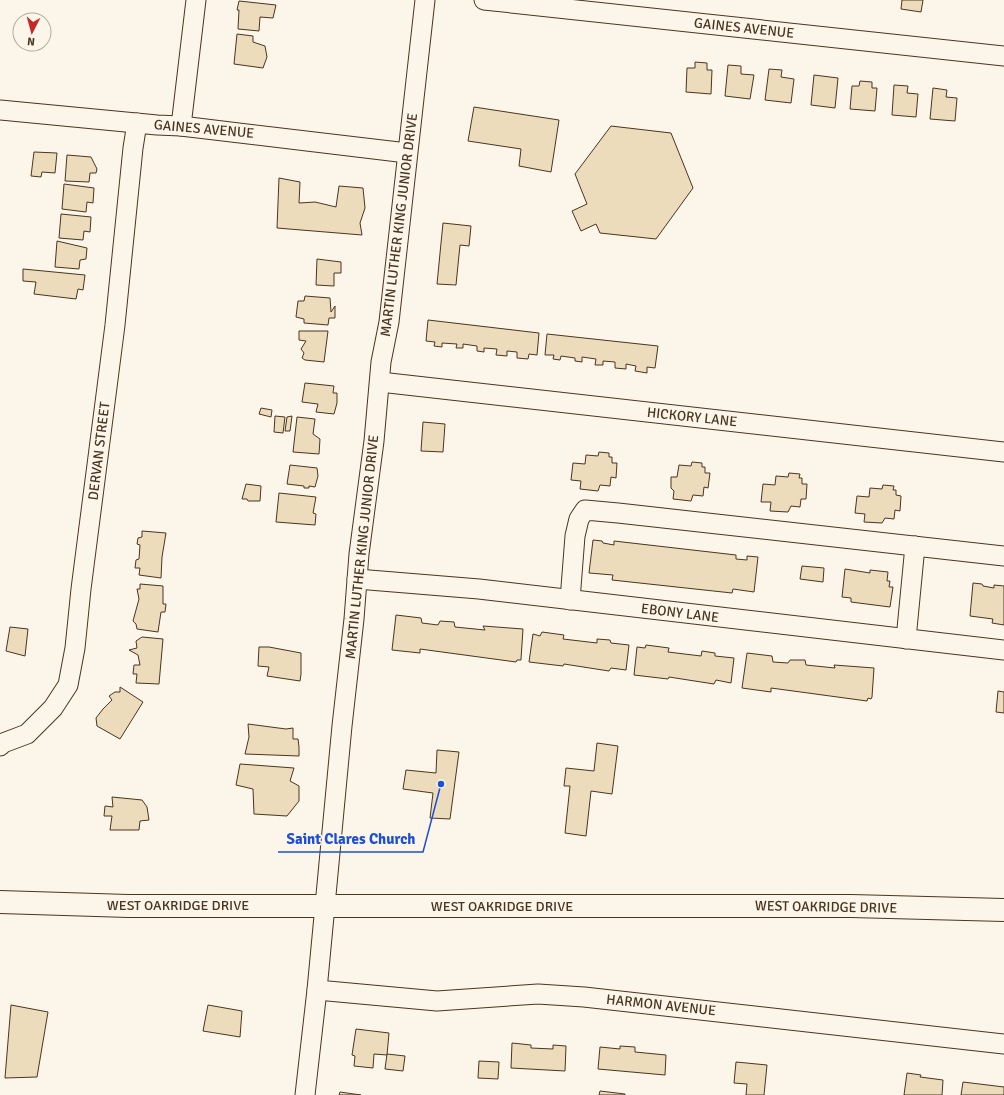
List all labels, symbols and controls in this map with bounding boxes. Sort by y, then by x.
north arrow [12,12,52,52]
street label: GAINES AVENUE [693,14,795,42]
text: N [27,35,35,48]
street label: MARTIN LUTHER KING JUNIOR DRIVE [377,112,421,338]
street label: GAINES AVENUE [153,116,255,142]
street label: DERVAN STREET [85,401,113,501]
street label: HICKORY LANE [646,404,738,430]
street label: MARTIN LUTHER KING JUNIOR DRIVE [342,434,382,660]
street label: EBONY LANE [640,600,720,626]
callout: Saint Clares Church [278,825,423,852]
text: Saint Clares Church [287,830,415,848]
street label: WEST OAKRIDGE DRIVE [107,897,249,914]
street label: WEST OAKRIDGE DRIVE [755,897,897,917]
street label: WEST OAKRIDGE DRIVE [431,898,573,915]
street label: HARMON AVENUE [605,991,717,1019]

